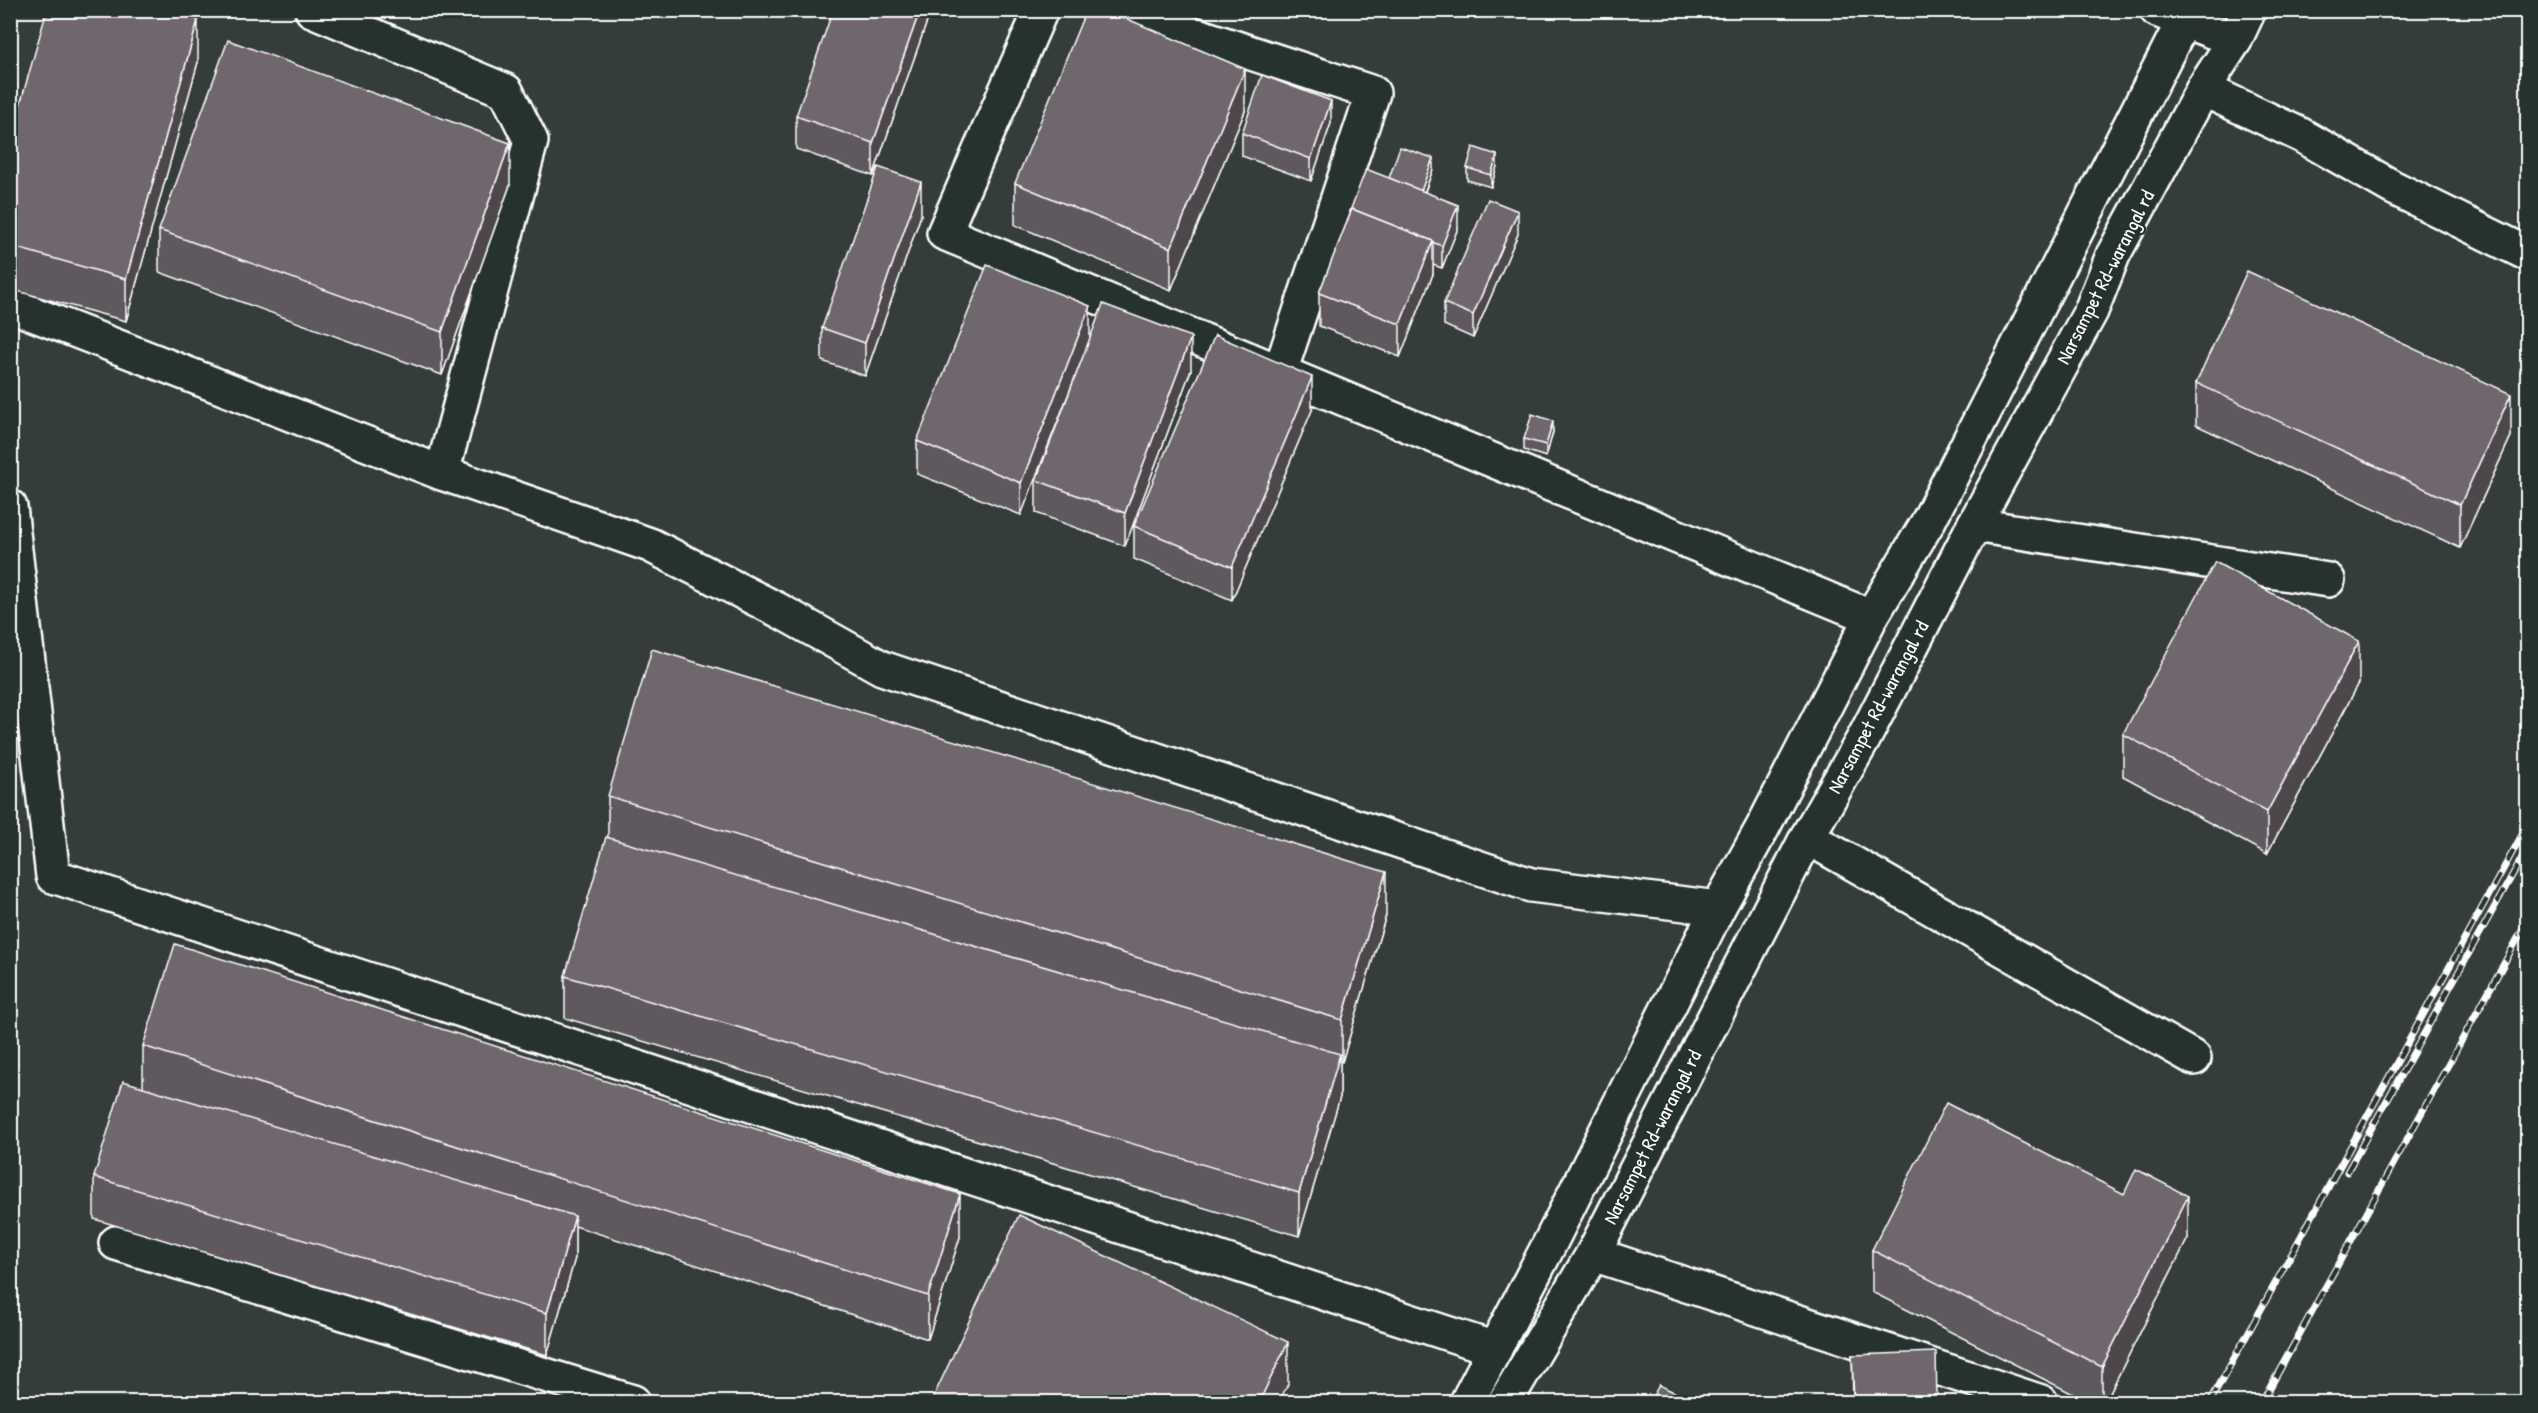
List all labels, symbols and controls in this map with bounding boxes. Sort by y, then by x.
street label: Narsampet Rd-warangal rd [2049,185,2160,368]
street label: Narsampet Rd-warangal rd [1821,615,1935,798]
street label: Narsampet Rd-warangal rd [1596,1045,1707,1228]

